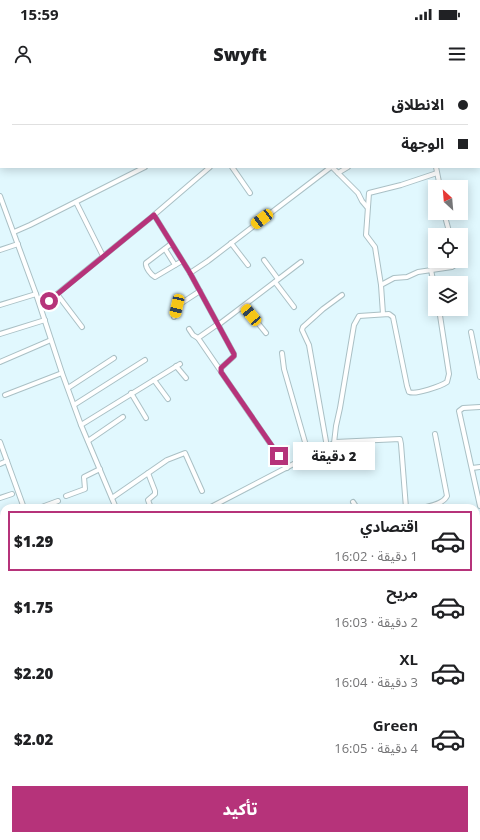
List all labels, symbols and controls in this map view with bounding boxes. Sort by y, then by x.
text: 15:59 [20,4,59,24]
text: Swyft [213,42,267,66]
icon: person [12,43,34,65]
icon: menu [446,43,468,65]
text: الانطلاق [392,94,444,114]
text: الوجهة [401,133,444,153]
north arrow [428,180,468,220]
map controls [428,180,468,316]
car [249,207,275,231]
button: locate [428,228,468,268]
button: layers [428,276,468,316]
route start [40,292,58,310]
car [168,293,186,319]
car [239,302,263,328]
callout: 2 دقيقة [293,442,375,470]
route end [270,447,288,465]
text: 2 دقيقة [312,447,356,465]
text: اقتصادي [360,516,418,536]
icon: car [430,523,466,559]
text: $1.29 [14,531,53,551]
text: 1 دقيقة · 16:02 [334,547,418,565]
text: مريح [386,582,418,602]
icon: car [430,589,466,625]
text: $1.75 [14,597,53,617]
text: 2 دقيقة · 16:03 [334,613,418,631]
text: XL [400,649,418,669]
icon: car [430,655,466,691]
text: $2.20 [14,663,53,683]
text: 3 دقيقة · 16:04 [334,673,418,691]
text: Green [373,715,418,735]
icon: car [430,721,466,757]
text: $2.02 [14,729,53,749]
text: 4 دقيقة · 16:05 [334,739,418,757]
button: تأكيد [12,786,468,832]

